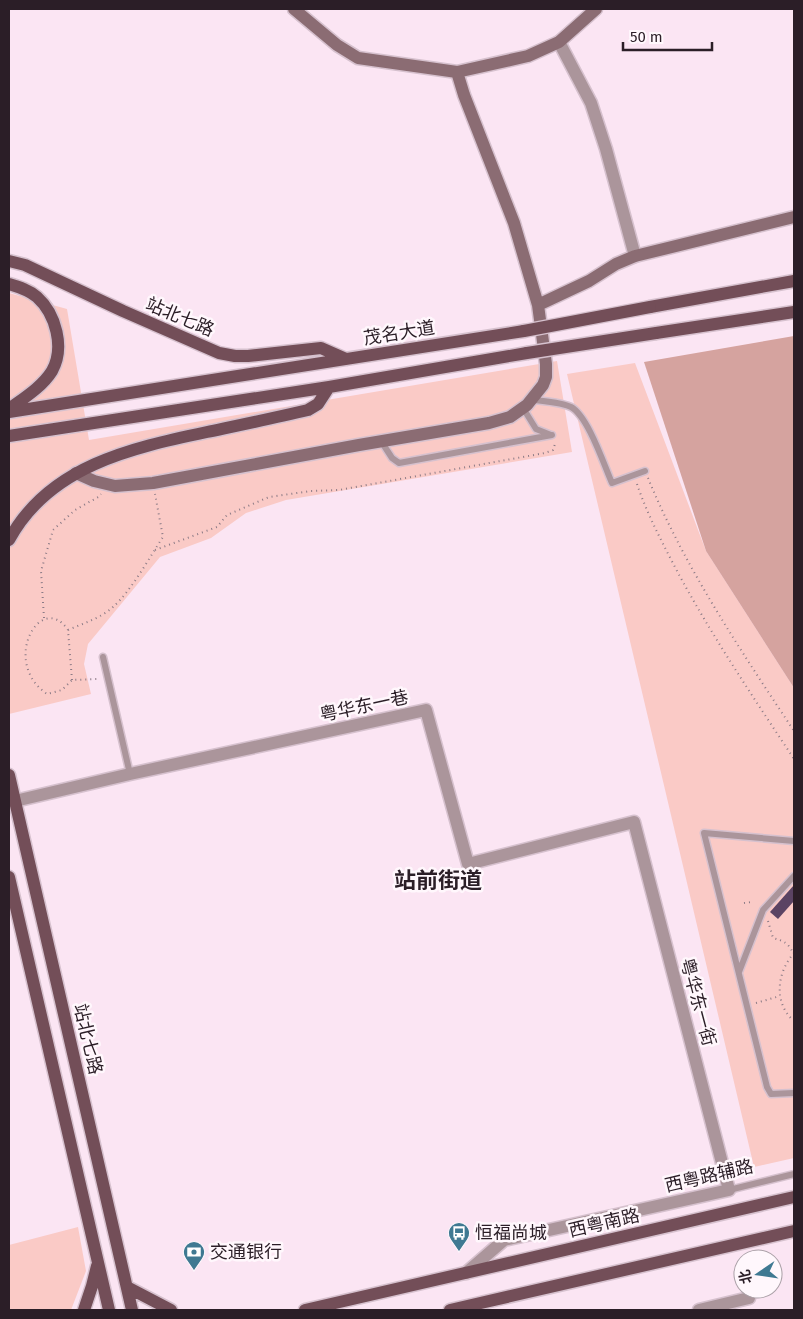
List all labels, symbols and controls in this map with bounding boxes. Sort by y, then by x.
scale bar [623,20,712,52]
text: 50 m [630,28,663,46]
street label: 站北七路 [143,293,217,341]
street label: 茂名大道 [362,317,436,349]
street label: 粤华东一巷 [318,686,410,726]
district label: 站前街道 [394,867,482,894]
street label: 粤华东一街 [676,956,720,1048]
street label: 站北七路 [69,1001,107,1077]
street label: 西粤路辅路 [663,1155,755,1197]
street label: 西粤南路 [566,1204,642,1242]
bus stop icon: 恒福尚城 [447,1221,471,1252]
place label: 恒福尚城 [475,1222,547,1244]
bank icon: 交通银行 [182,1240,206,1271]
place label: 交通银行 [210,1241,282,1263]
north arrow [733,1249,783,1299]
text: 北 [736,1268,756,1286]

